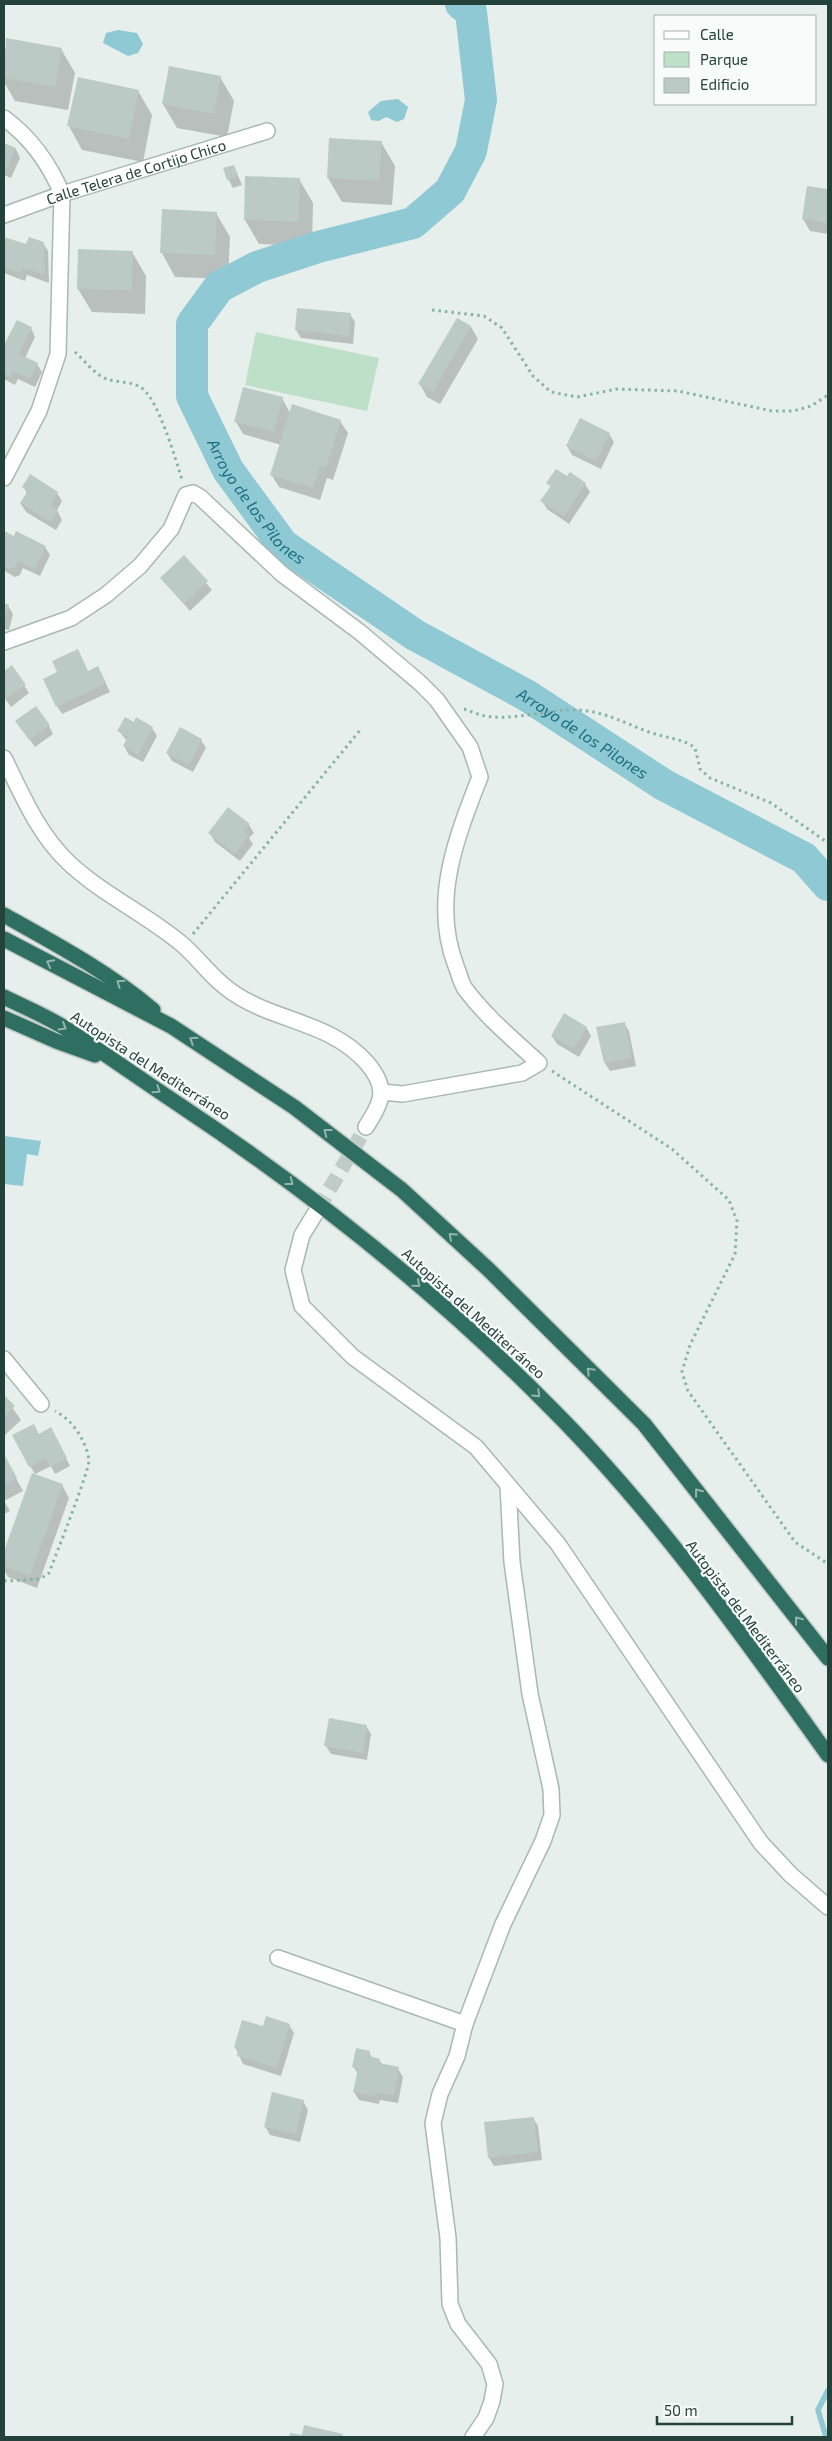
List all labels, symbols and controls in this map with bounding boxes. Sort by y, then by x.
legend [654,15,817,105]
text: Calle [700,25,734,43]
text: Parque [700,50,748,68]
text: Edificio [700,75,749,93]
street label: Calle Telera de Cortijo Chico [44,135,228,208]
water label: Arroyo de los Pilones [204,434,309,567]
water label: Arroyo de los Pilones [514,682,652,782]
one-way arrow [46,959,55,969]
one-way arrow [116,980,126,989]
street label: Autopista del Mediterráneo [68,1007,234,1123]
one-way arrow [57,1021,66,1031]
one-way arrow [190,1037,199,1046]
one-way arrow [151,1083,160,1093]
one-way arrow [324,1130,333,1138]
one-way arrow [284,1176,294,1185]
one-way arrow [449,1233,458,1242]
street label: Autopista del Mediterráneo [399,1244,549,1382]
one-way arrow [411,1278,420,1286]
one-way arrow [587,1367,596,1376]
one-way arrow [531,1388,540,1397]
one-way arrow [695,1489,703,1498]
street label: Autopista del Mediterráneo [683,1536,809,1696]
one-way arrow [796,1617,804,1626]
scale bar [657,2394,792,2426]
text: 50 m [664,2401,698,2419]

